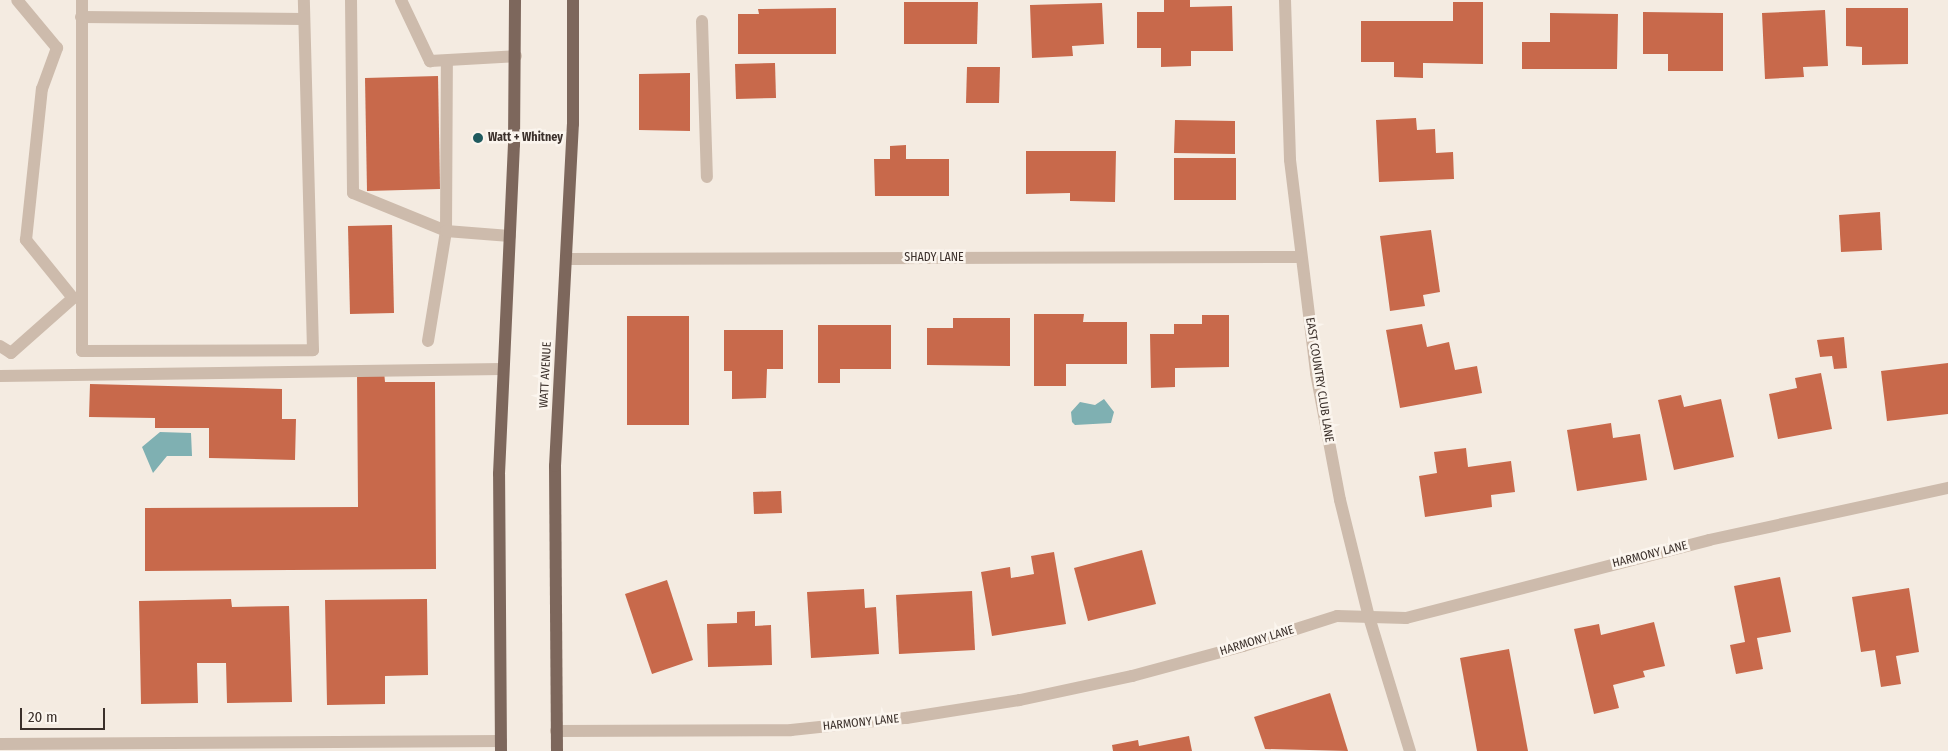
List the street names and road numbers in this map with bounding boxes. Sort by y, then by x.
street label: SHADY LANE [904,251,964,265]
street label: EAST COUNTRY CLUB LANE [1302,316,1336,444]
street label: WATT AVENUE [537,341,555,409]
street label: HARMONY LANE [1611,539,1689,571]
street label: HARMONY LANE [1218,623,1296,659]
street label: HARMONY LANE [822,712,900,734]

